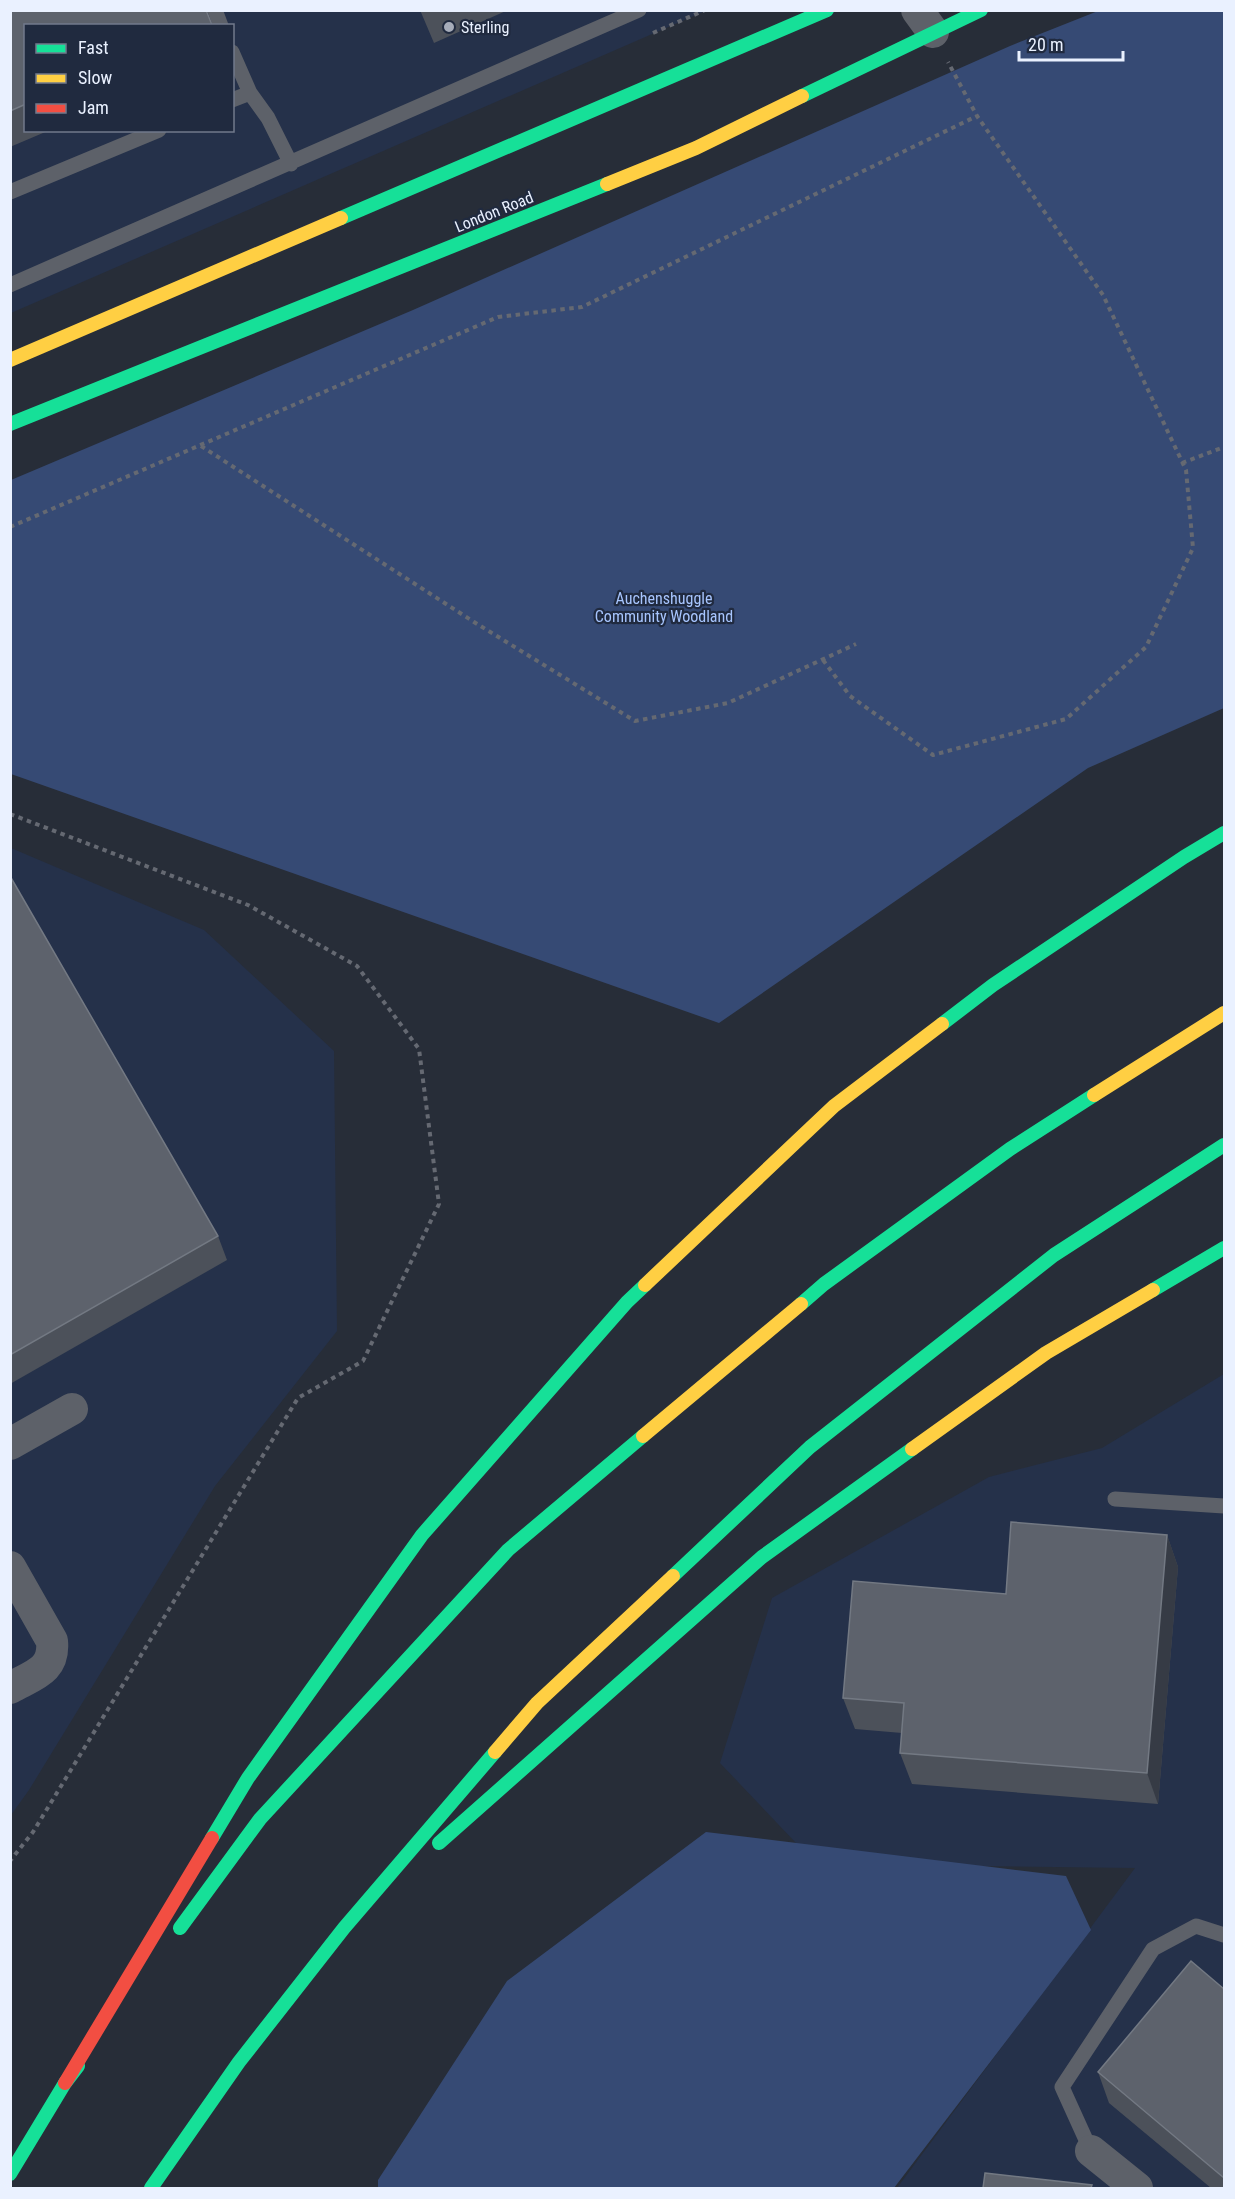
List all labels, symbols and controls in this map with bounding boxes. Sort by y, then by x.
place label: Sterling [461,18,509,37]
marker: Sterling [442,20,456,34]
legend [24,24,234,132]
scale bar [1019,24,1122,62]
text: 20 m [1028,34,1063,55]
text: Fast [78,37,109,58]
text: Slow [78,67,113,88]
text: Jam [78,97,109,118]
street label: London Road [452,188,536,236]
park label: Auchenshuggle Community Woodland [595,589,733,626]

